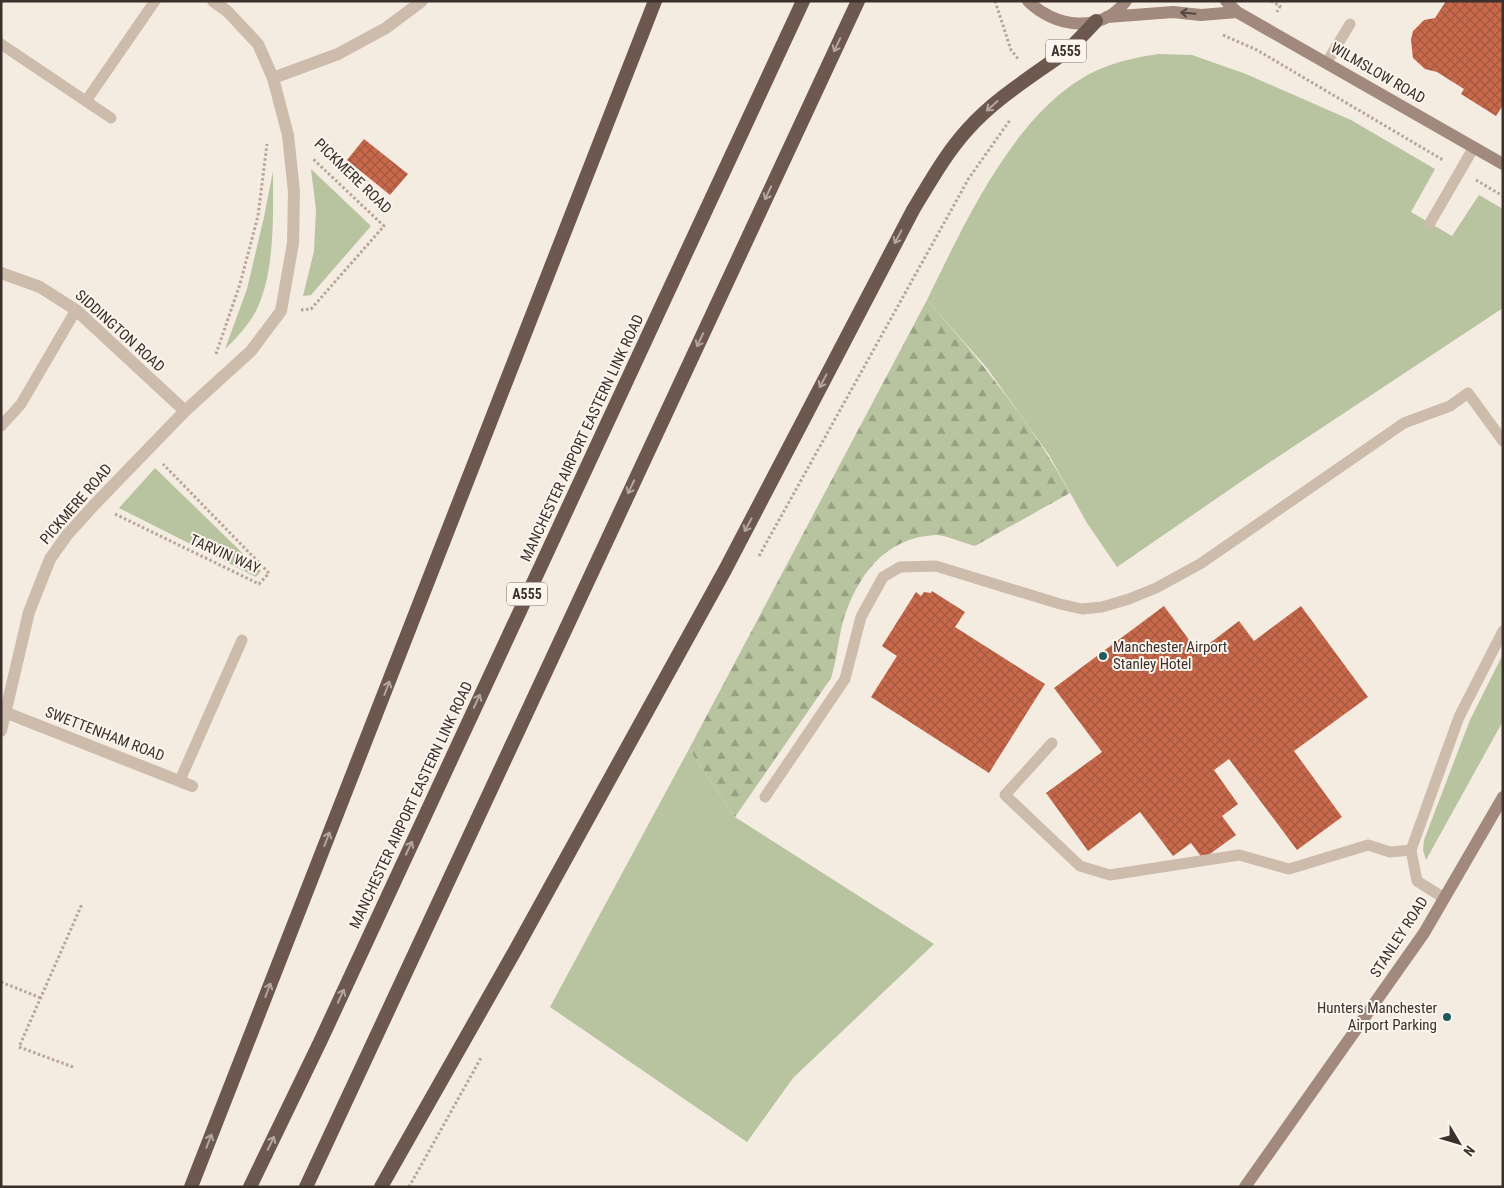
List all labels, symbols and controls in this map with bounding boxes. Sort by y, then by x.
one-way arrow [1181,9,1197,18]
one-way arrow [832,37,841,52]
street label: WILMSLOW ROAD [1328,39,1428,107]
road number: A555 [1046,40,1086,62]
one-way arrow [986,100,999,112]
street label: PICKMERE ROAD [311,135,395,217]
one-way arrow [763,185,772,200]
one-way arrow [893,230,903,245]
street label: SIDDINGTON ROAD [72,286,168,376]
street label: MANCHESTER AIRPORT EASTERN LINK ROAD [517,311,647,565]
one-way arrow [694,332,704,347]
one-way arrow [818,374,828,389]
street label: PICKMERE ROAD [36,460,116,548]
one-way arrow [626,479,635,494]
one-way arrow [743,518,753,533]
street label: TARVIN WAY [187,530,263,578]
road number: A555 [507,582,547,606]
place label: Manchester Airport Stanley Hotel [1113,638,1227,673]
marker: Manchester Airport Stanley Hotel [1097,650,1109,662]
street label: MANCHESTER AIRPORT EASTERN LINK ROAD [346,678,476,932]
one-way arrow [383,680,392,696]
one-way arrow [473,694,482,709]
street label: SWETTENHAM ROAD [43,703,167,765]
one-way arrow [323,832,333,847]
one-way arrow [405,841,414,856]
street label: STANLEY ROAD [1366,893,1432,981]
one-way arrow [264,983,273,998]
one-way arrow [336,989,346,1004]
place label: Hunters Manchester Airport Parking [1317,999,1437,1034]
marker: Hunters Manchester Airport Parking [1441,1011,1453,1023]
north arrow [1434,1118,1484,1168]
one-way arrow [204,1134,214,1149]
one-way arrow [267,1136,276,1151]
text: N [1460,1143,1478,1159]

